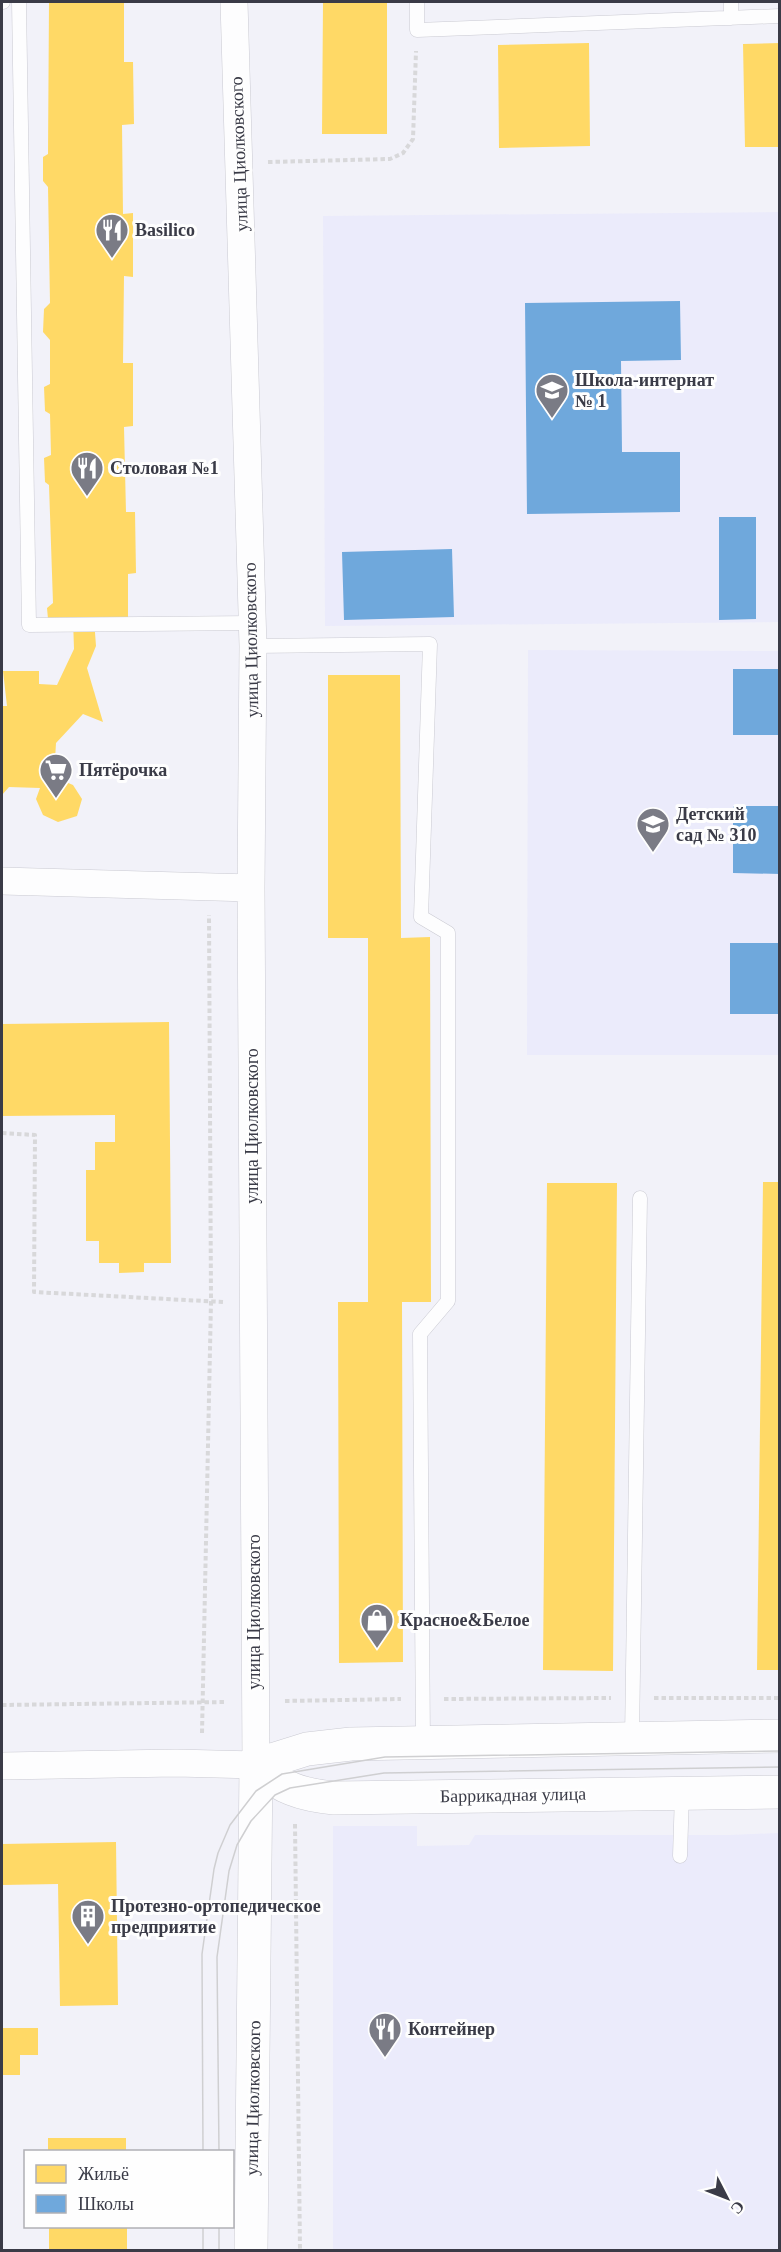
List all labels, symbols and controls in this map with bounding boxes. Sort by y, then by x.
street label: улица Циолковского [226,76,252,232]
restaurant icon: Basilico [94,212,130,259]
place label: Basilico [135,220,195,240]
place label: Школа-интернат № 1 [575,370,714,411]
school or university icon: Школа-интернат № 1 [534,372,570,419]
restaurant icon: Столовая №1 [69,450,105,497]
place label: Столовая №1 [110,458,219,478]
street label: улица Циолковского [240,562,262,718]
supermarket icon: Пятёрочка [38,752,74,799]
place label: Пятёрочка [79,760,167,780]
place label: Детский сад № 310 [676,804,756,845]
school or university icon: Детский сад № 310 [635,806,671,853]
street label: улица Циолковского [242,1048,262,1204]
street label: улица Циолковского [244,1534,264,1690]
shop icon: Красное&Белое [359,1602,395,1649]
place label: Красное&Белое [400,1610,529,1630]
street label: Баррикадная улица [440,1784,586,1806]
place label: Протезно-ортопедическое предприятие [111,1896,321,1937]
building icon: Протезно-ортопедическое предприятие [70,1898,106,1945]
restaurant icon: Контейнер [367,2011,403,2058]
place label: Контейнер [408,2019,495,2039]
street label: улица Циолковского [242,2020,264,2176]
legend [24,2150,234,2228]
text: Жильё [78,2164,129,2184]
north arrow [697,2168,757,2228]
text: Школы [78,2194,134,2214]
text: С [728,2198,748,2218]

